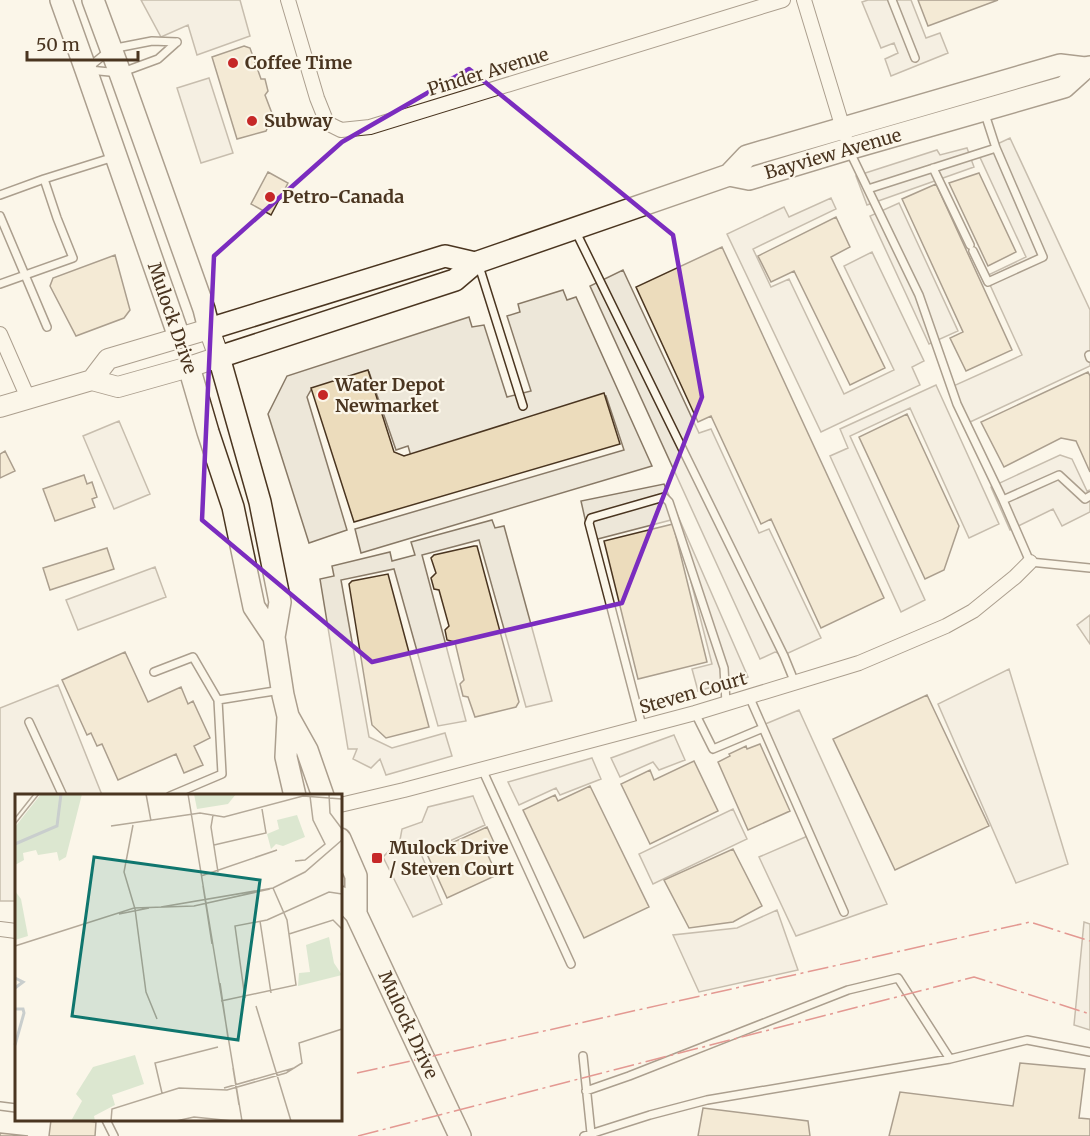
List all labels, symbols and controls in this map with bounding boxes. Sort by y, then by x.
scale bar [27,24,138,62]
text: 50 m [36,33,80,56]
street label: Pinder Avenue [425,42,551,101]
place label: Coffee Time [245,51,353,74]
marker: Coffee Time [226,56,240,70]
place label: Subway [264,109,333,132]
marker: Subway [245,114,259,128]
street label: Bayview Avenue [762,123,904,184]
place label: Petro-Canada [282,185,404,208]
marker: Petro-Canada [263,190,277,204]
street label: Mulock Drive [143,259,202,377]
place label: Water Depot Newmarket [334,373,446,417]
marker: Water Depot Newmarket [316,388,330,402]
street label: Steven Court [636,666,749,719]
inset map [15,794,342,1121]
place label: Mulock Drive / Steven Court [389,836,515,880]
marker: Mulock Drive / Steven Court [370,851,384,865]
street label: Mulock Drive [373,967,443,1082]

